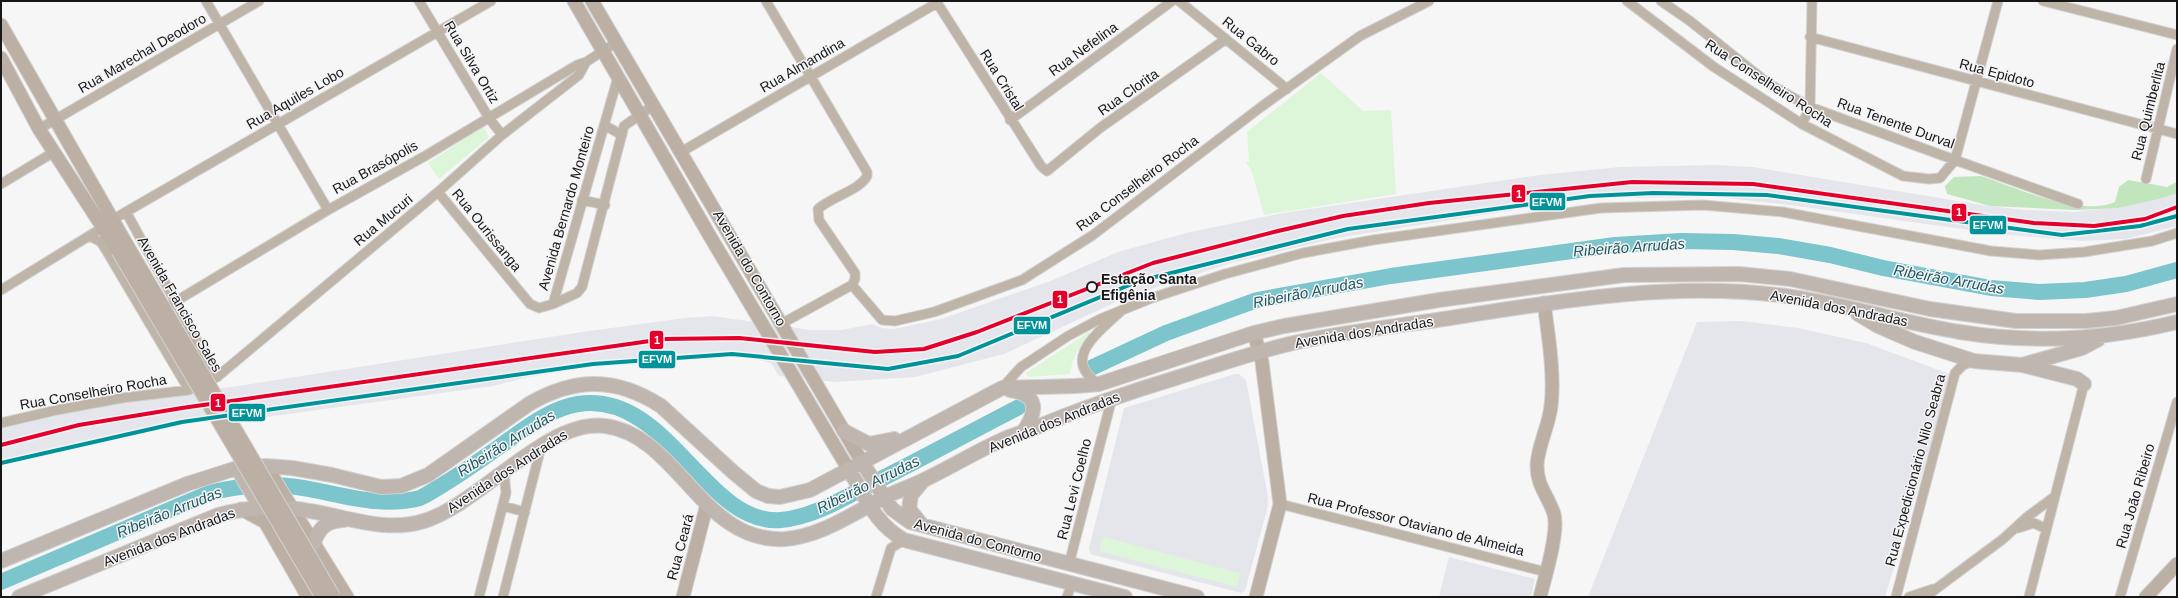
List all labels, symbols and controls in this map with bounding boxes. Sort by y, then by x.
street label: Rua Marechal Deodoro [75,10,209,96]
street label: Rua Gabro [1219,13,1283,69]
street label: Rua Silva Ortiz [441,18,503,106]
street label: Rua Nefelina [1046,19,1121,79]
street label: Rua Almandina [757,34,847,96]
street label: Rua Conselheiro Rocha [1702,36,1836,130]
street label: Rua Cristal [977,46,1027,114]
street label: Rua Epidoto [1958,55,2036,91]
street label: Rua Quimberlita [2128,60,2168,162]
street label: Rua Aquiles Lobo [243,64,347,132]
street label: Rua Clorita [1095,65,1161,119]
street label: Rua Tenente Durval [1835,94,1957,152]
street label: Avenida Bernardo Monteiro [535,124,597,292]
street label: Rua Conselheiro Rocha [1073,132,1201,234]
street label: Rua Brasópolis [330,137,420,197]
line badge: 1 [1511,184,1526,203]
street label: Rua Ourissanga [449,186,525,275]
text: 1 [1516,188,1522,200]
street label: Rua Mucuri [350,191,416,249]
line badge: EFVM [1529,192,1566,211]
text: EFVM [1532,196,1562,208]
line badge: 1 [1951,203,1967,222]
text: 1 [1956,206,1962,218]
street label: Avenida do Contorno [710,207,790,329]
line badge: EFVM [1969,215,2007,235]
text: EFVM [1973,219,2003,231]
street label: Avenida Francisco Sales [135,233,225,375]
water label: Ribeirão Arrudas [1573,235,1686,259]
water label: Ribeirão Arrudas [1892,261,2006,297]
place label: Estação Santa Efigênia [1101,271,1197,303]
water label: Ribeirão Arrudas [1251,273,1365,311]
marker: Estação Santa Efigênia [1086,281,1098,293]
street label: Avenida dos Andradas [1769,287,1909,329]
line badge: 1 [1052,290,1068,309]
text: 1 [1057,293,1063,305]
street label: Avenida dos Andradas [1294,313,1434,351]
line badge: EFVM [1013,316,1051,335]
text: EFVM [1017,319,1047,331]
line badge: 1 [649,330,664,350]
text: 1 [654,334,660,346]
line badge: EFVM [638,350,676,369]
text: EFVM [642,353,672,365]
street label: Rua Conselheiro Rocha [18,371,168,413]
street label: Rua Expedicionário Nilo Seabra [1882,372,1948,568]
street label: Avenida dos Andradas [986,388,1122,456]
line badge: 1 [210,393,226,412]
text: 1 [215,397,221,409]
line badge: EFVM [228,403,266,422]
water label: Ribeirão Arrudas [454,406,558,480]
text: EFVM [232,407,262,419]
street label: Avenida dos Andradas [444,426,570,516]
street label: Rua Levi Coelho [1054,437,1094,541]
street label: Rua João Ribeiro [2112,442,2158,550]
water label: Ribeirão Arrudas [814,452,923,516]
water label: Ribeirão Arrudas [114,483,225,541]
street label: Rua Professor Otaviano de Almeida [1306,489,1526,559]
street label: Avenida dos Andradas [101,504,237,570]
street label: Rua Ceará [664,512,697,582]
street label: Avenida do Contorno [913,515,1044,565]

